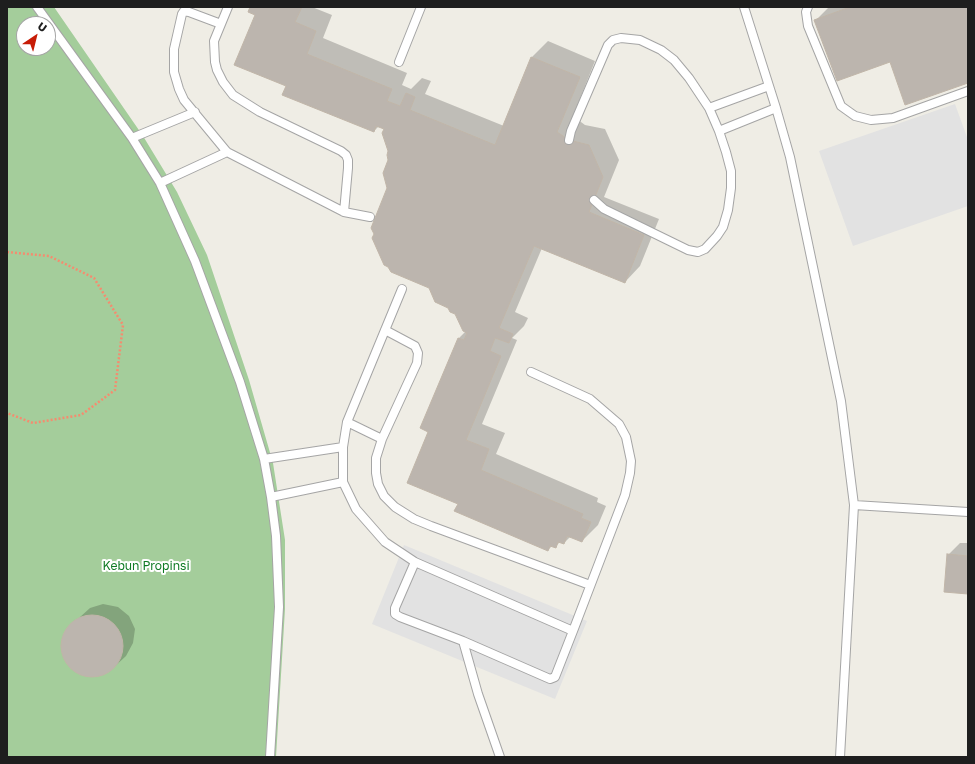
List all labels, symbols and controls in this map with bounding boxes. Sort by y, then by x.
north arrow [16,16,56,56]
text: U [36,19,50,34]
park label: Kebun Propinsi [102,559,190,573]

